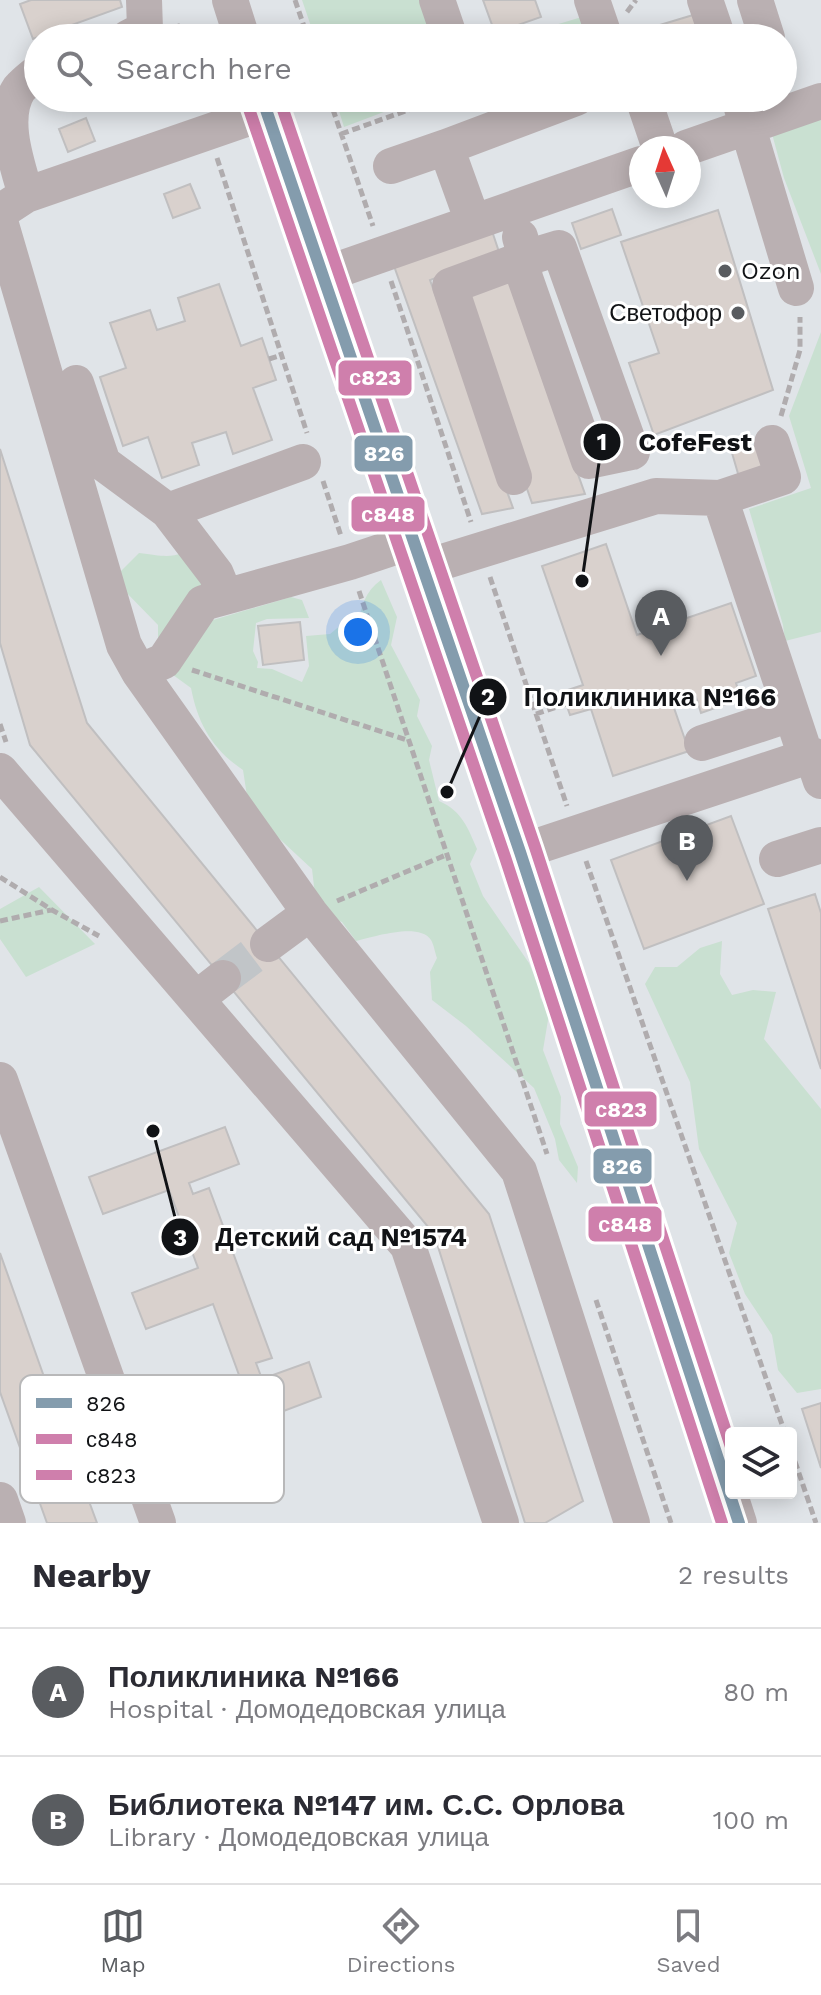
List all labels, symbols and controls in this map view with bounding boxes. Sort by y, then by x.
search box [24,24,797,112]
icon: search [52,46,96,90]
text: Search here [116,51,292,86]
north arrow [629,136,701,208]
place label: Ozon [741,257,801,285]
marker: Ozon [716,262,734,280]
place label: Светофор [609,299,722,327]
marker: Светофор [729,304,747,322]
line badge: с823 [337,359,413,397]
text: с823 [349,365,401,390]
callout: CofeFest [582,417,768,467]
text: CofeFest [638,427,752,457]
text: 1 [597,428,607,456]
line badge: 826 [353,434,414,473]
text: 826 [364,441,404,466]
line badge: с848 [350,495,426,533]
text: с848 [361,502,415,527]
pin: A [635,590,687,656]
your location [338,612,378,652]
callout: Поликлиника №166 [468,672,792,722]
text: Поликлиника №166 [524,682,776,712]
text: 2 [481,683,495,711]
pin: B [661,815,713,881]
line badge: с823 [583,1090,658,1128]
text: с823 [595,1097,647,1122]
line badge: 826 [592,1147,653,1185]
text: 826 [602,1154,642,1179]
line badge: с848 [587,1205,663,1243]
callout: Детский сад №1574 [160,1212,483,1262]
text: с848 [598,1212,652,1237]
text: Детский сад №1574 [215,1222,467,1252]
text: 3 [173,1224,187,1252]
legend [20,1375,284,1503]
text: 826 [86,1391,126,1416]
text: с848 [86,1427,138,1452]
map controls [725,1427,797,1499]
button: layers [725,1427,797,1499]
text: с823 [86,1463,136,1488]
text: Nearby [32,1555,151,1595]
text: 2 results [678,1560,789,1590]
text: Поликлиника №166 [108,1659,399,1694]
text: A [49,1677,67,1707]
text: 80 m [723,1677,789,1707]
text: Hospital · Домодедовская улица [108,1694,506,1724]
text: Библиотека №147 им. С.С. Орлова [108,1787,624,1822]
text: B [49,1805,67,1835]
text: 100 m [713,1805,789,1835]
text: Library · Домодедовская улица [108,1822,489,1852]
tab: Map [101,1904,145,1977]
tab: Directions [347,1904,455,1977]
tab: Saved [657,1904,720,1977]

